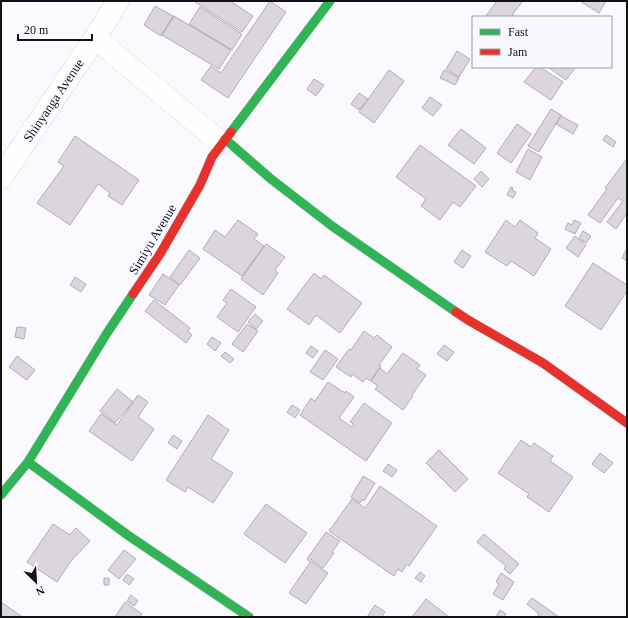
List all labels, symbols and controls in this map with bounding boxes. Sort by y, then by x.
scale bar [18,16,92,42]
legend [472,16,612,68]
text: 20 m [24,23,49,37]
text: Fast [508,25,529,39]
text: Jam [508,45,528,59]
street label: Shinyanga Avenue [20,56,87,145]
street label: Simiyu Avenue [126,201,179,277]
north arrow [16,562,56,602]
text: N [34,584,46,598]

